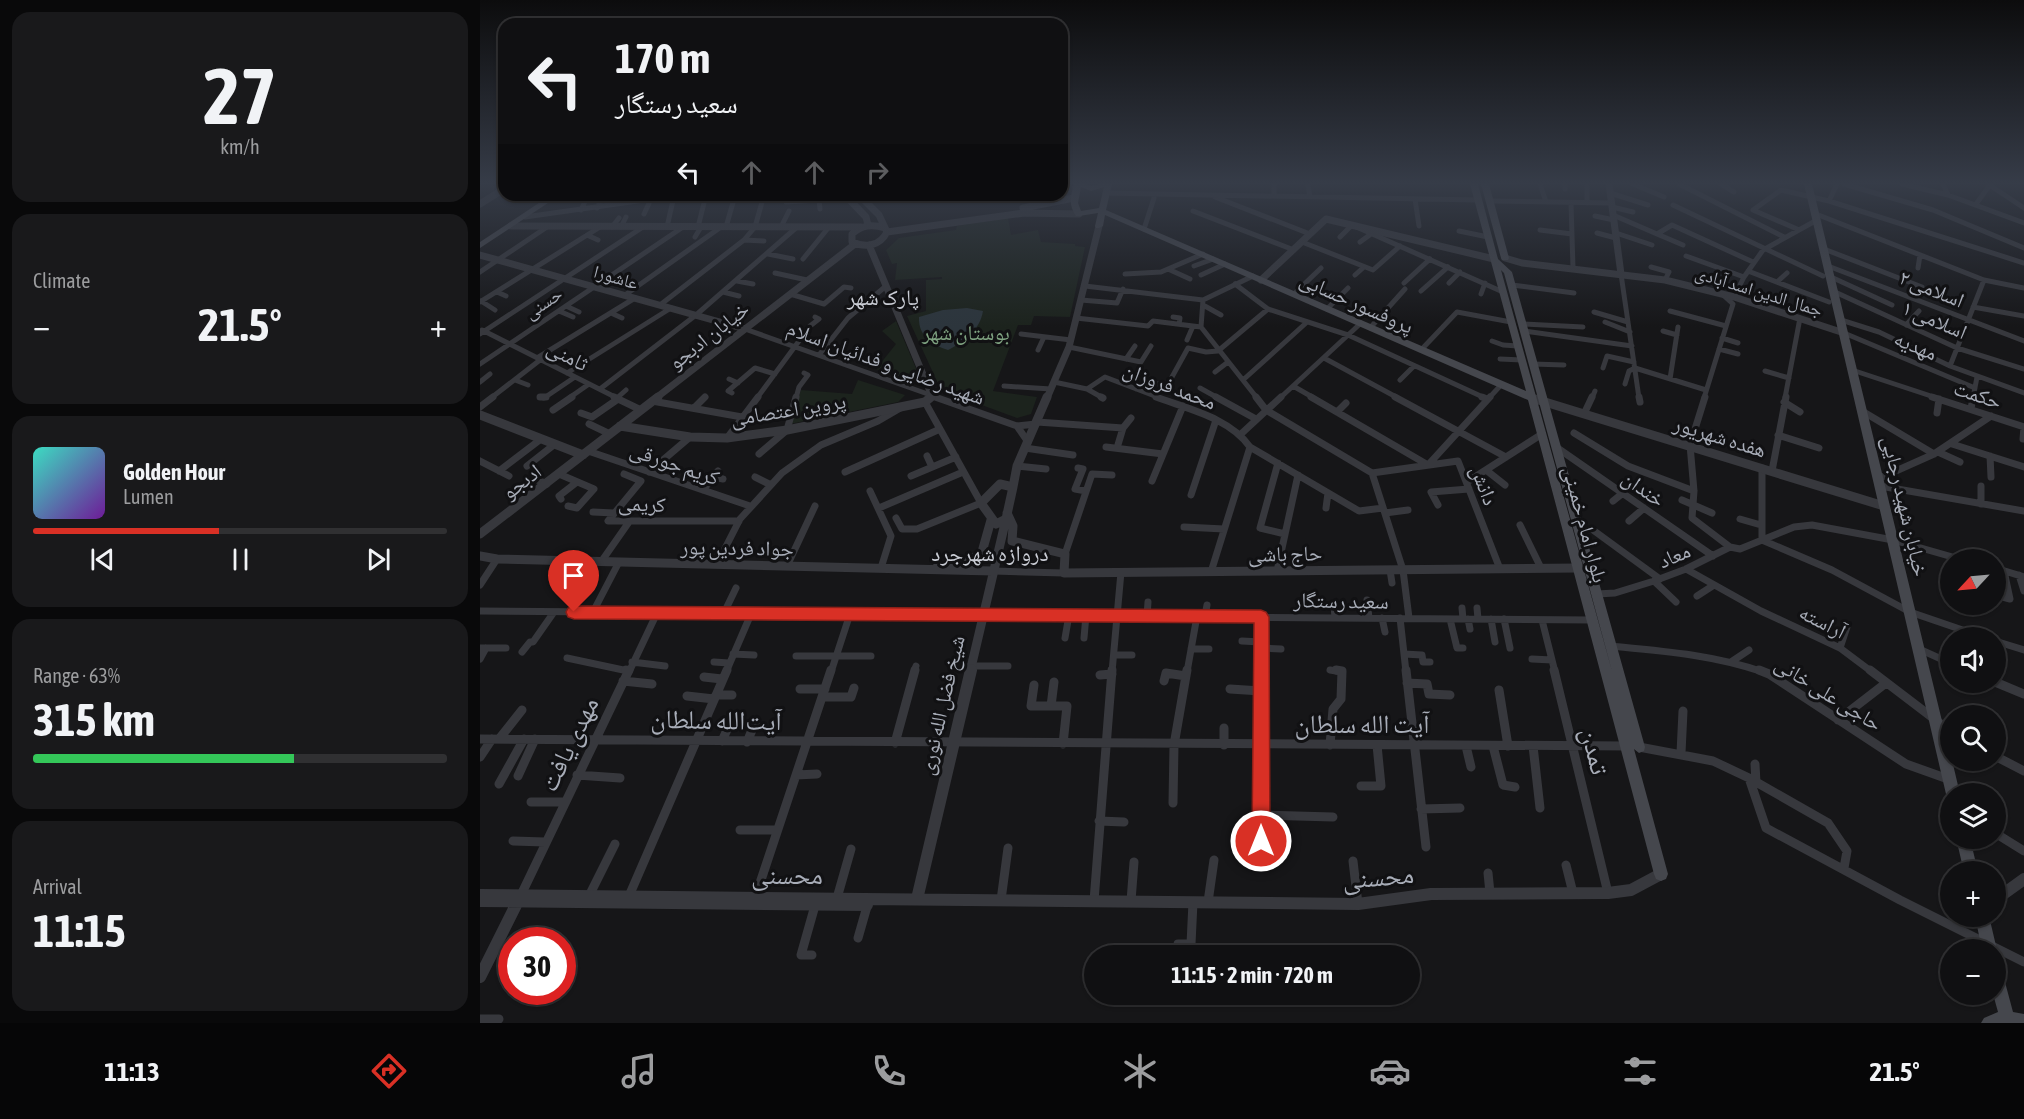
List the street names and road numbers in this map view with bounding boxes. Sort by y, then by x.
street label: عاشورا [591,261,641,293]
street label: جمال الدین اسد آبادی [1693,262,1825,321]
street label: اسلامی ۲ [1895,264,1968,314]
street label: پروفسور حسابی [1296,266,1418,340]
street label: حسنی [520,283,566,324]
street label: اسلامی ۱ [1898,295,1971,345]
street label: خیابان ادبجو [663,296,754,375]
street label: شهید رضایی و فدائیان اسلام [783,315,988,412]
street label: مهدیه [1891,325,1941,366]
street label: ثامنی [543,335,593,377]
street label: محمد فروزان [1120,356,1220,415]
street label: حکمت [1951,375,2005,413]
street label: پروین اعتصامی [728,388,848,432]
street label: هفده شهریور [1670,410,1769,462]
street label: خیابان شهید رجایی [1876,434,1934,579]
street label: کریم جورقی [626,437,723,492]
street label: ادبجو [496,458,546,504]
street label: دانش [1465,462,1504,509]
street label: بلوار امام خمینی [1556,463,1613,586]
street label: خندان [1617,465,1670,512]
street label: کریمی [618,490,667,518]
street label: جواد فردین پور [679,534,794,562]
street label: معاد [1654,538,1694,572]
street label: حاج باشی [1248,540,1322,568]
street label: سعید رستگار [1292,587,1389,613]
street label: آراسته [1796,599,1851,643]
street label: شیخ فضل الله نوری [913,633,971,777]
street label: حاجی علی خانی [1770,651,1887,737]
street label: مهدی یافت [533,692,606,797]
street label: آیت‌الله سلطان [650,704,783,737]
street label: آیت الله سلطان [1295,709,1431,740]
street label: تمدن [1574,724,1615,778]
street label: محسنی [1341,859,1415,896]
street label: محسنی [751,860,823,891]

